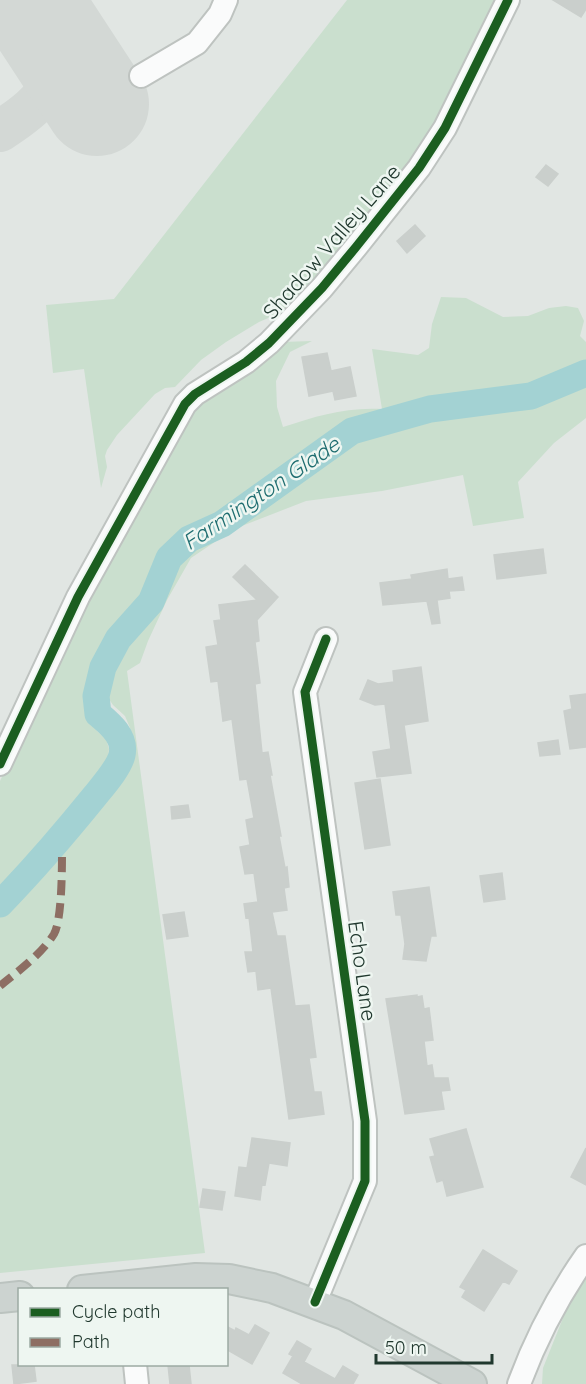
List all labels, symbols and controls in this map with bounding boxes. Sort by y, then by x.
street label: Shadow Valley Lane [257,159,406,324]
water label: Farmington Glade [177,429,346,556]
street label: Echo Lane [343,919,383,1023]
legend [18,1288,228,1366]
text: Cycle path [72,1300,160,1323]
scale bar [376,1327,492,1365]
text: Path [72,1330,110,1353]
text: 50 m [385,1336,427,1359]

